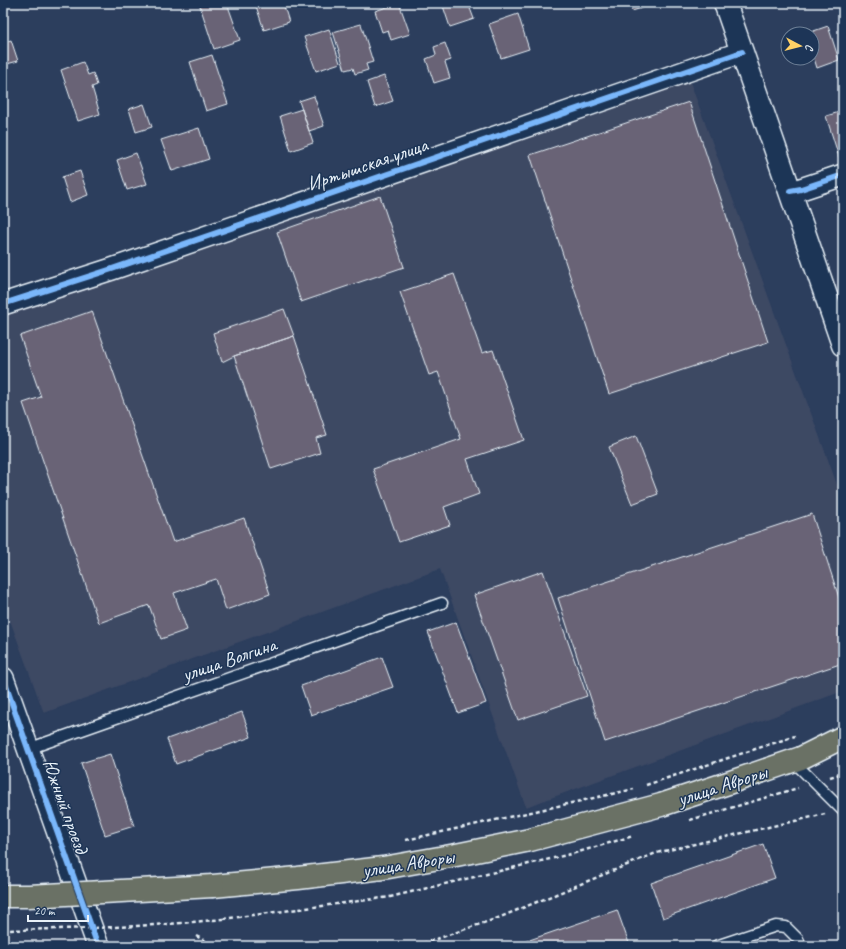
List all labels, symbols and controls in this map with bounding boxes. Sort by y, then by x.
north arrow [780,26,820,66]
text: С [802,44,817,52]
street label: Иртышская улица [304,132,433,197]
street label: улица Волгина [178,631,281,688]
street label: Южный проезд [37,756,95,859]
street label: улица Авроры [674,759,771,812]
street label: улица Авроры [360,844,457,883]
scale bar [28,897,88,923]
text: 20 m [34,903,56,919]

